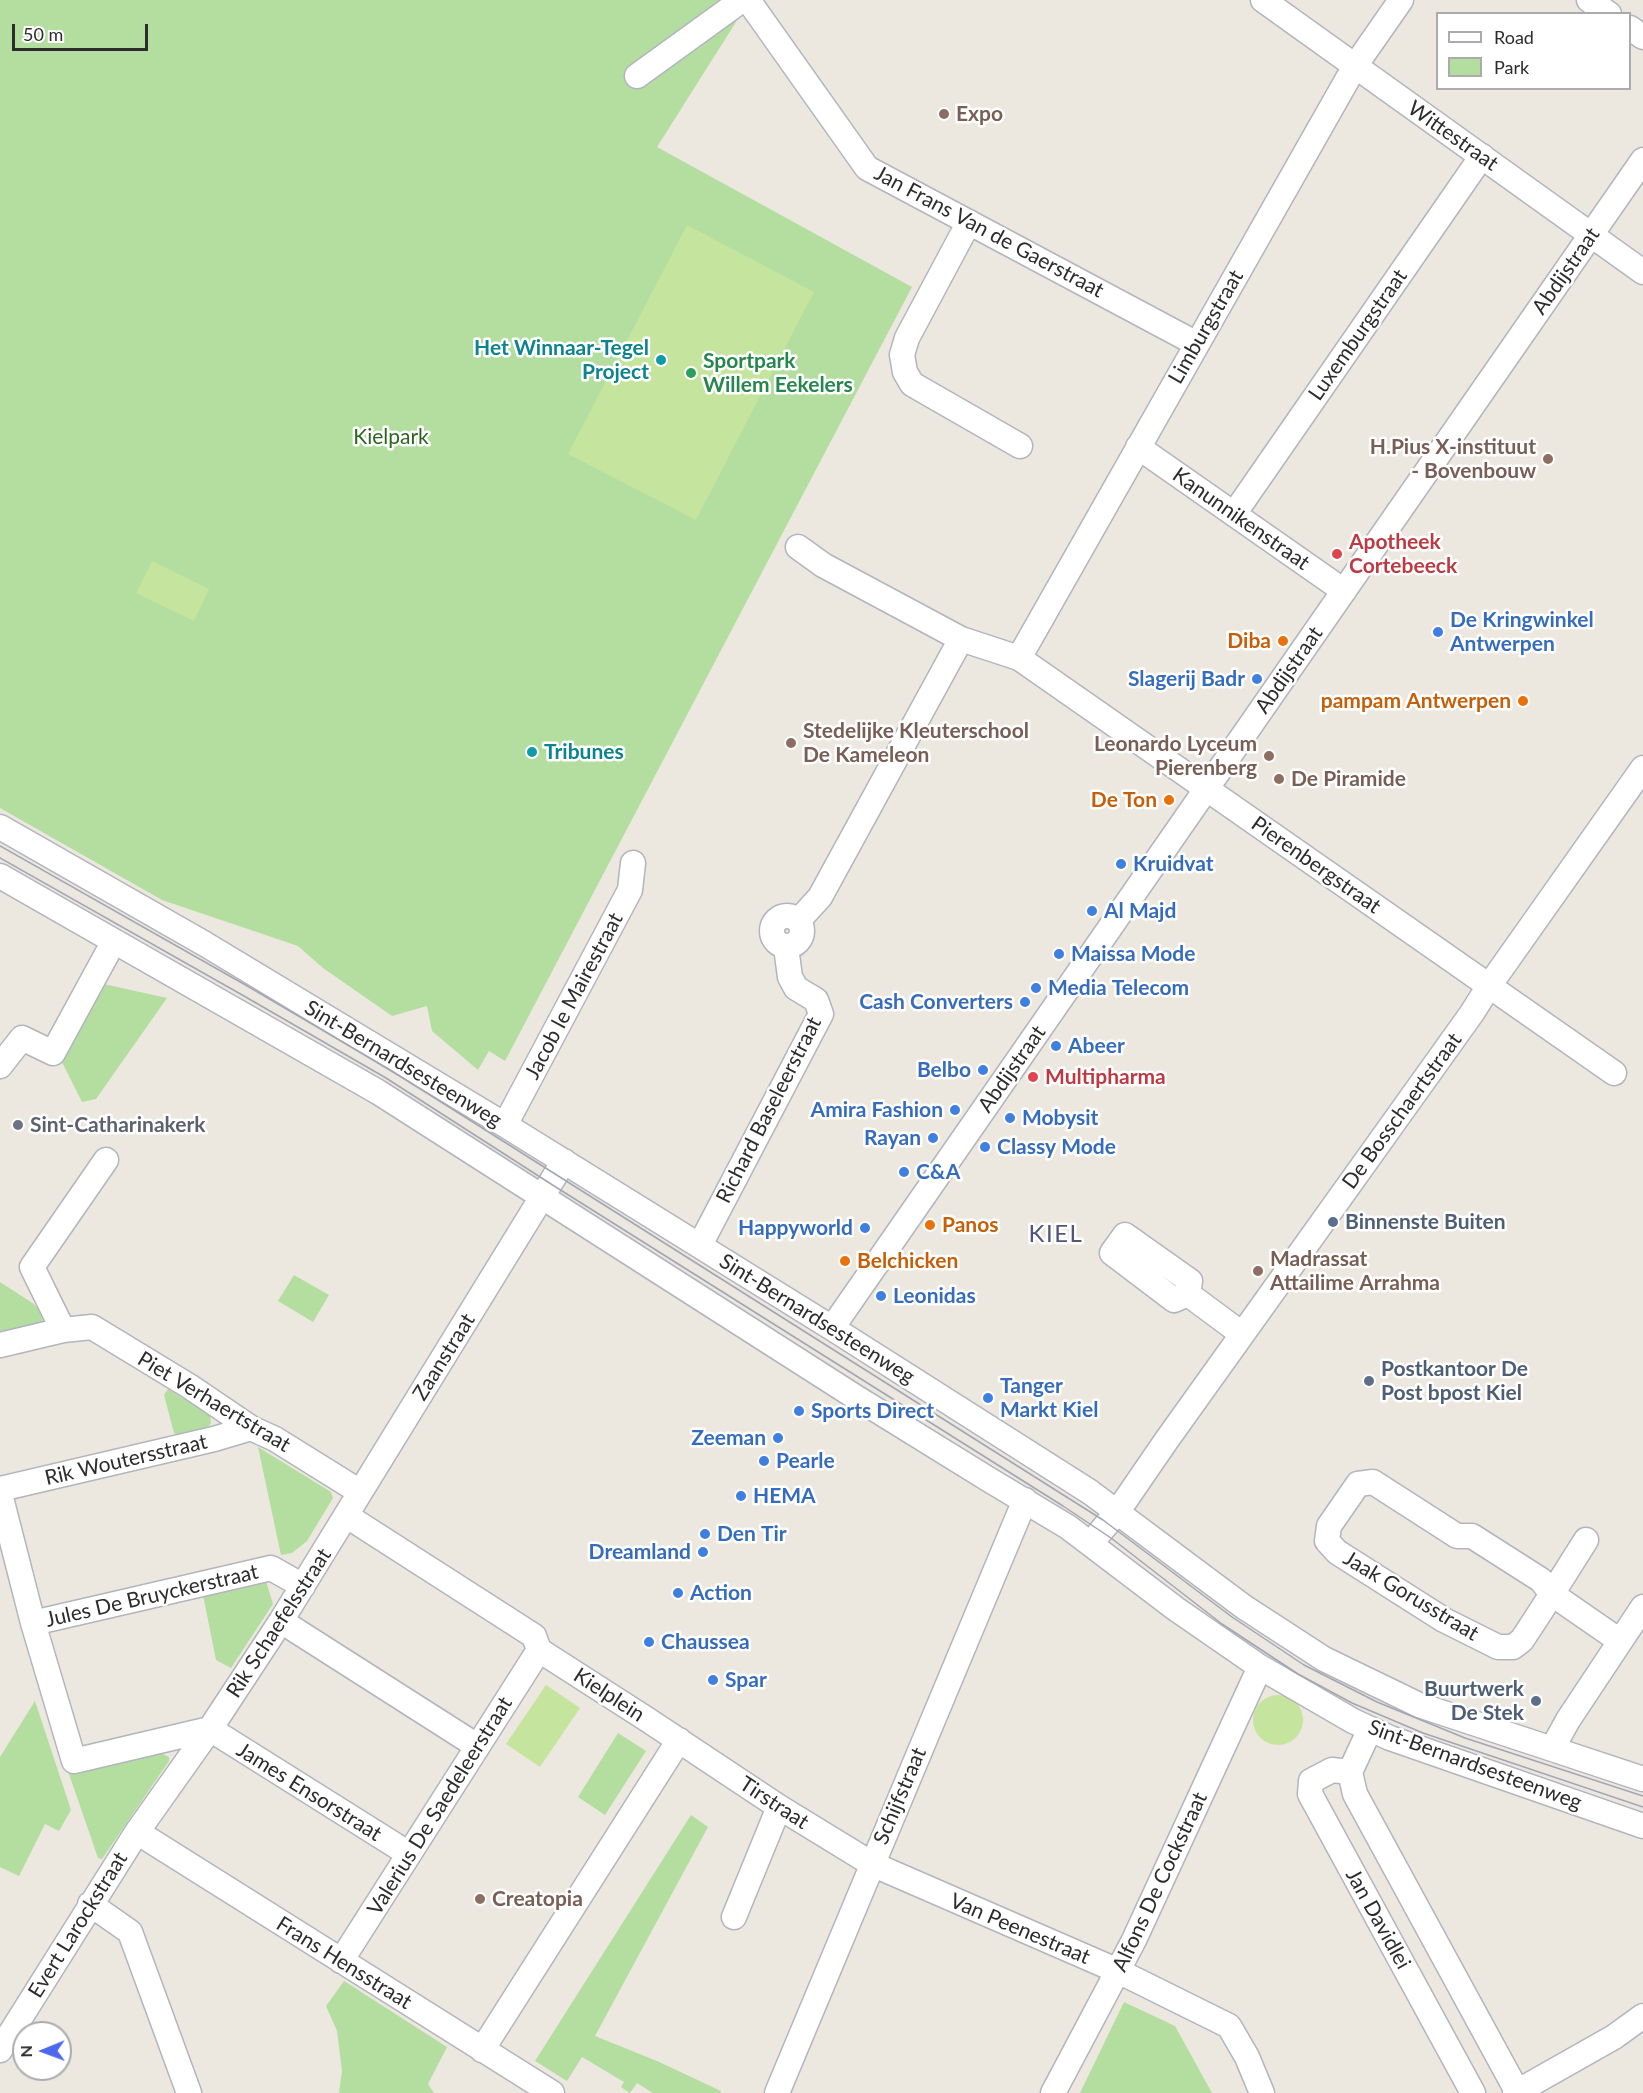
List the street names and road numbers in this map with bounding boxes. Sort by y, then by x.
street label: Wittestraat [1403,96,1503,176]
street label: Jan Frans Van de Gaerstraat [870,161,1108,303]
street label: Abdijstraat [1527,223,1605,319]
street label: Luxemburgstraat [1303,265,1413,405]
street label: Limburgstraat [1163,266,1249,388]
street label: Kanunnikenstraat [1168,462,1314,576]
street label: Abdijstraat [1250,622,1328,718]
street label: Pierenbergstraat [1246,811,1386,919]
street label: Jacob le Mairestraat [520,909,628,1083]
street label: Sint-Bernardsesteenweg [300,995,506,1133]
street label: Richard Baseleerstraat [711,1013,827,1207]
street label: Abdijstraat [973,1021,1051,1117]
street label: De Bosschaertstraat [1337,1028,1467,1194]
street label: Sint-Bernardsesteenweg [715,1249,919,1389]
street label: Zaanstraat [407,1309,481,1405]
street label: Piet Verhaertstraat [133,1346,295,1458]
street label: Rik Woutersstraat [42,1429,210,1491]
street label: Rik Schaefelsstraat [221,1544,337,1702]
street label: Jaak Gorusstraat [1339,1546,1483,1646]
street label: Jules De Bruyckerstraat [43,1559,261,1633]
street label: Kielplein [569,1663,649,1727]
street label: Valerius De Saedeleerstraat [362,1692,518,1920]
street label: Sint-Bernardsesteenweg [1365,1715,1585,1815]
street label: James Ensorstraat [232,1737,386,1847]
street label: Schijfstraat [868,1744,932,1848]
street label: Tirstraat [735,1771,813,1835]
street label: Alfons De Cockstraat [1107,1788,1213,1976]
street label: Evert Larockstraat [23,1847,133,2003]
street label: Jan Davidlei [1340,1865,1416,1973]
street label: Van Peenestraat [946,1888,1094,1970]
street label: Frans Hensstraat [272,1911,416,2015]

